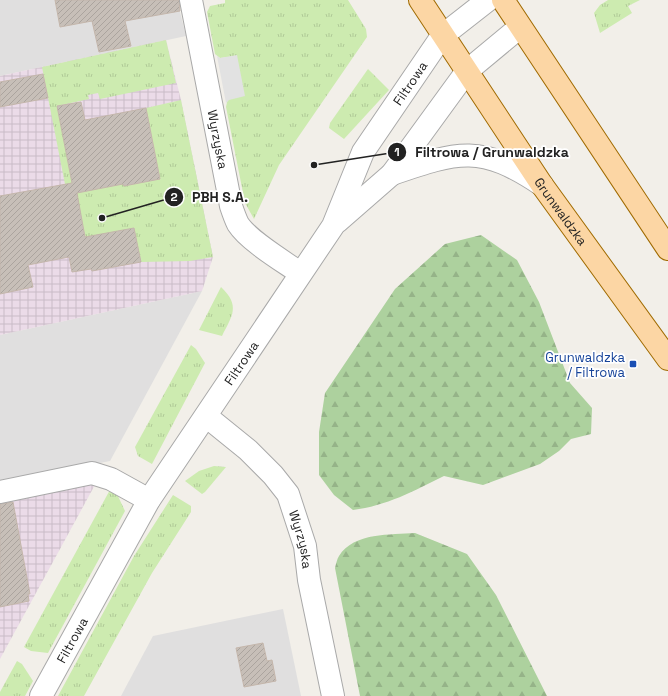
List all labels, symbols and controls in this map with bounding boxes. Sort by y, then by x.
street label: Filtrowa [389,58,432,109]
street label: Wyrzyska [203,108,232,171]
callout: Filtrowa / Grunwaldzka [387,139,577,165]
text: Filtrowa / Grunwaldzka [415,143,569,161]
text: 1 [394,144,400,160]
street label: Grunwaldzka [530,174,591,249]
callout: PBH S.A. [164,184,256,210]
text: PBH S.A. [192,188,248,206]
text: 2 [170,189,178,205]
street label: Filtrowa [221,337,263,389]
place label: Grunwaldzka / Filtrowa [545,349,626,381]
marker: Grunwaldzka / Filtrowa [628,359,638,369]
street label: Wyrzyska [285,508,316,570]
street label: Filtrowa [53,614,92,666]

